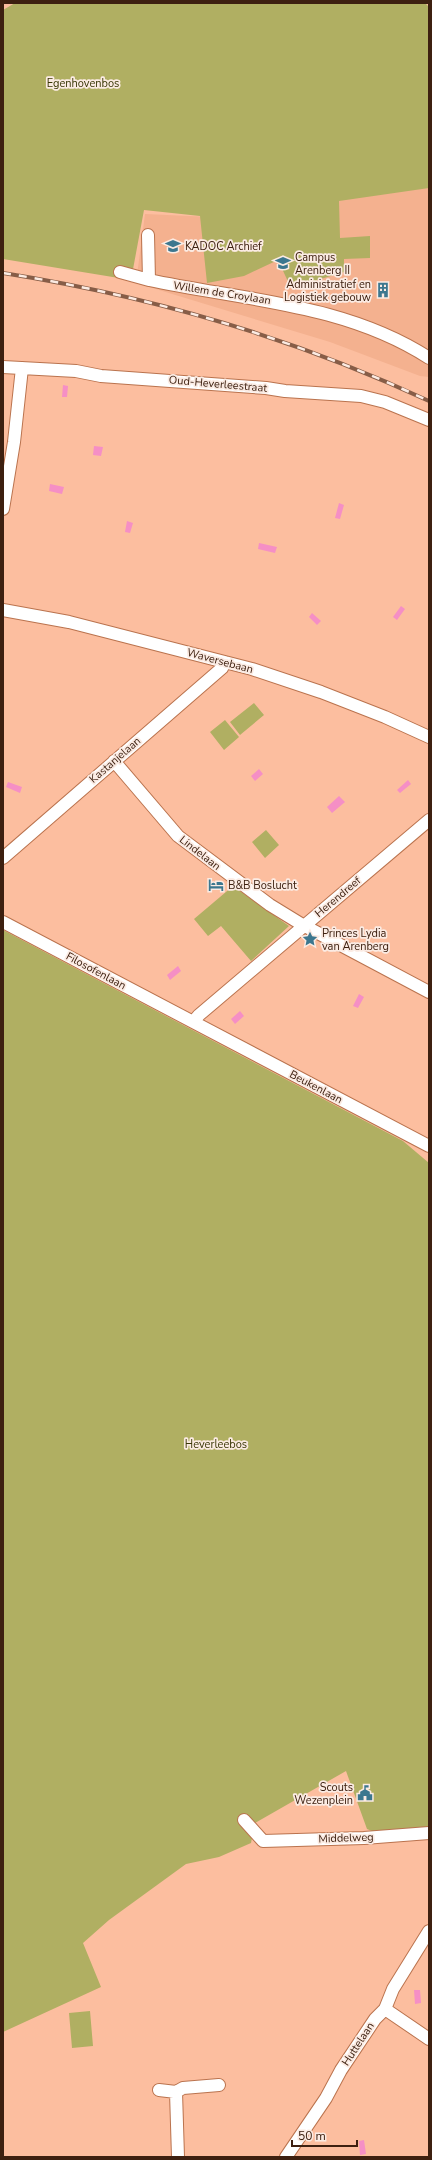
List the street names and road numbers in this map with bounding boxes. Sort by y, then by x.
street label: Willem de Croylaan [172,278,272,308]
street label: Oud-Heverleestraat [168,372,268,396]
street label: Waversebaan [185,645,255,677]
street label: Kastanjelaan [86,734,144,786]
street label: Lindelaan [176,832,224,874]
street label: Herendreef [312,873,364,921]
street label: Filosofenlaan [63,949,129,993]
street label: Beukenlaan [287,1067,345,1107]
street label: Middelweg [318,1830,374,1846]
street label: Huttelaan [338,2019,378,2069]

